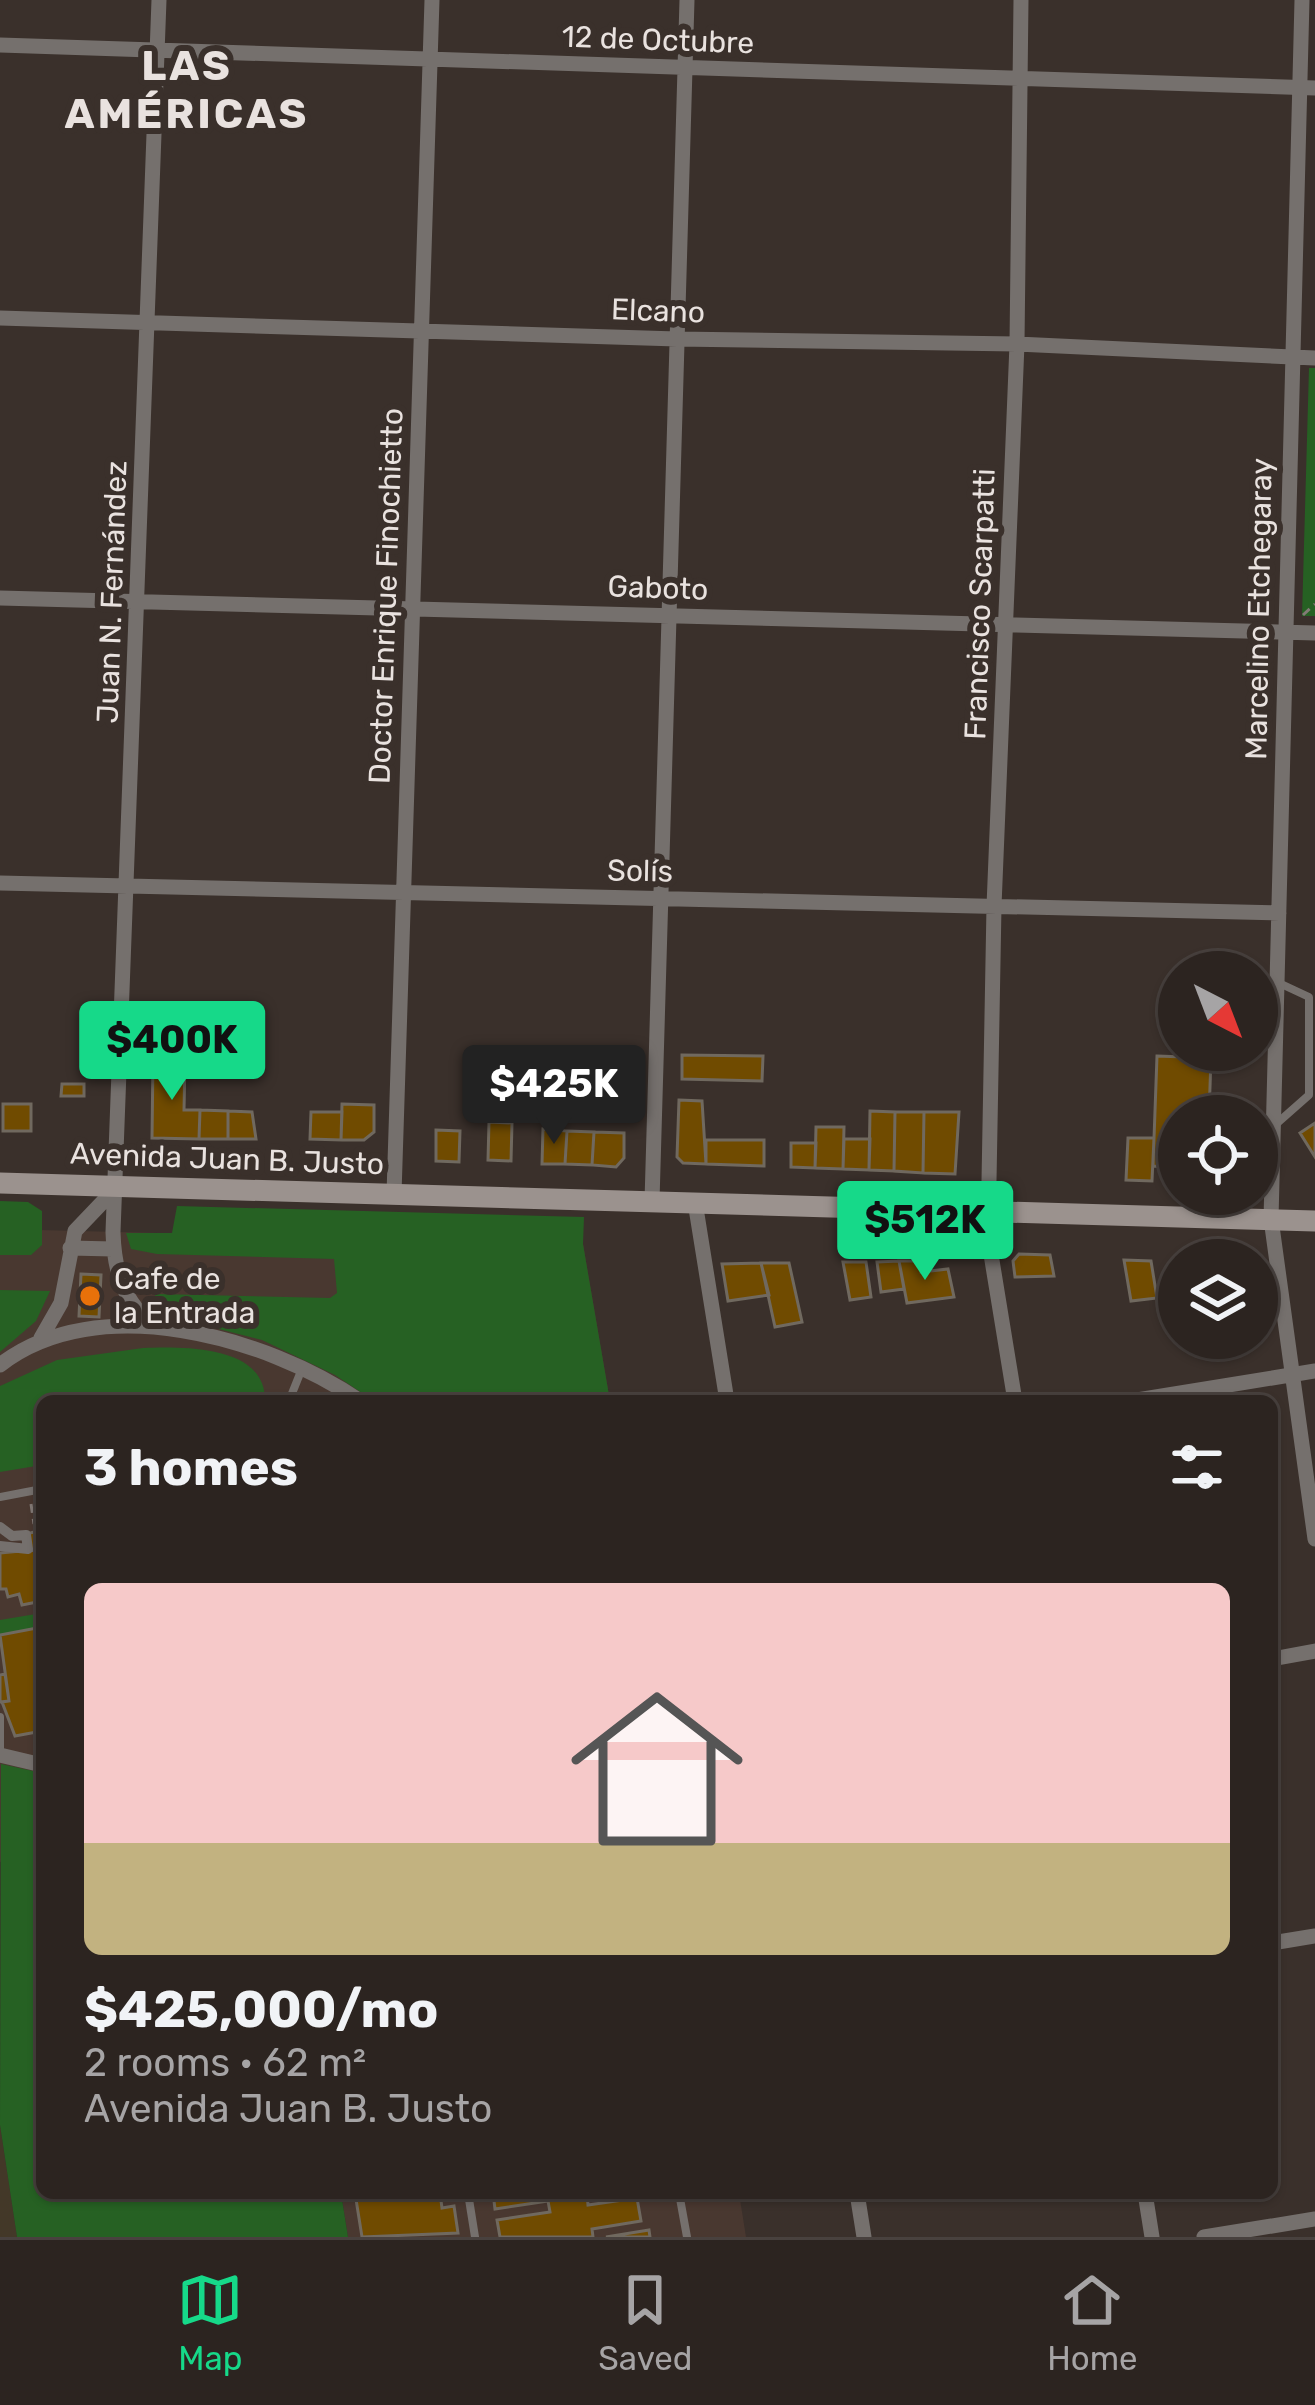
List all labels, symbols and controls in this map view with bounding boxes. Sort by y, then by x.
street label: 12 de Octubre [561,19,755,61]
district label: LAS AMÉRICAS [65,41,309,139]
street label: Elcano [610,291,706,331]
street label: Doctor Enrique Finochietto [361,407,411,785]
street label: Marcelino Etchegaray [1238,458,1280,760]
street label: Juan N. Fernández [89,460,135,724]
street label: Francisco Scarpatti [957,468,1003,740]
street label: Gaboto [607,568,709,608]
street label: Solís [607,852,673,890]
north arrow [1158,951,1278,1071]
map controls [1158,951,1278,1359]
pin: $400K [88,1001,256,1103]
text: $400K [106,1017,238,1063]
pin: $425K [470,1045,638,1147]
text: $425K [489,1061,619,1107]
button: locate [1158,1095,1278,1215]
street label: Avenida Juan B. Justo [69,1136,385,1182]
pin: $512K [841,1181,1009,1283]
text: $512K [864,1197,986,1243]
button: layers [1158,1239,1278,1359]
place label: Cafe de la Entrada [114,1261,255,1331]
marker: Cafe de la Entrada [77,1283,103,1309]
icon: filters [1164,1434,1230,1500]
text: 3 homes [84,1437,298,1498]
icon: home [549,1661,765,1877]
text: $425,000/mo [84,1979,438,2040]
text: 2 rooms · 62 m² [84,2040,366,2086]
text: Avenida Juan B. Justo [84,2086,492,2132]
tab: Map [177,2267,243,2378]
tab: Saved [598,2267,692,2378]
tab: Home [1047,2267,1138,2378]

